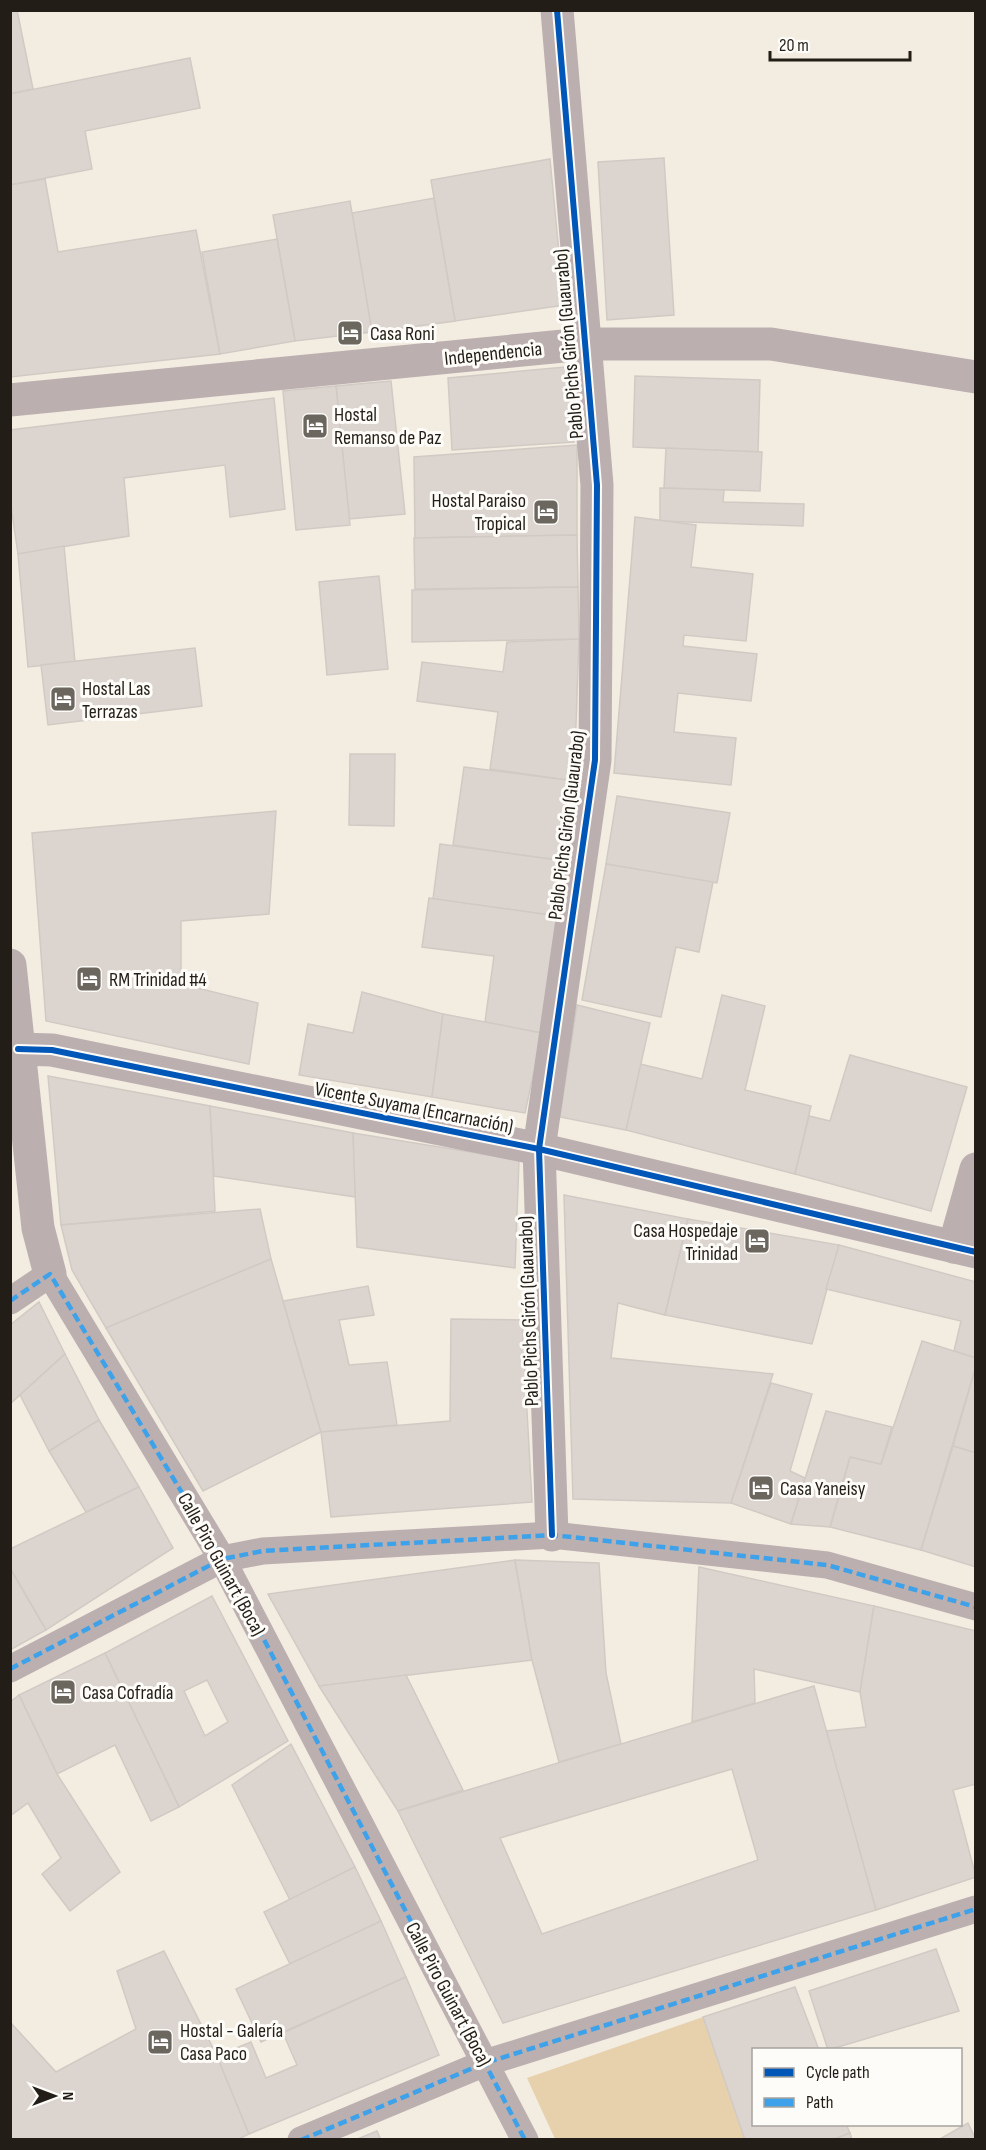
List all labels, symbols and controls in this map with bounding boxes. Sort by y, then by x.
scale bar [770,24,910,62]
text: 20 m [779,35,809,56]
street label: Pablo Pichs Girón (Guaurabo) [549,248,589,440]
hotel icon: Casa Roni [335,318,365,348]
place label: Casa Roni [370,322,435,346]
street label: Independencia [443,337,543,371]
place label: Hostal Remanso de Paz [334,403,441,450]
hotel icon: Hostal Remanso de Paz [300,411,330,441]
place label: Hostal Paraiso Tropical [432,489,526,536]
hotel icon: Hostal Paraiso Tropical [531,497,561,527]
place label: Hostal Las Terrazas [82,677,151,724]
hotel icon: Hostal Las Terrazas [48,684,78,714]
street label: Pablo Pichs Girón (Guaurabo) [543,729,591,921]
hotel icon: RM Trinidad #4 [74,964,104,994]
place label: RM Trinidad #4 [109,968,207,992]
street label: Vicente Suyama (Encarnación) [312,1077,515,1139]
street label: Pablo Pichs Girón (Guaurabo) [514,1215,544,1407]
place label: Casa Hospedaje Trinidad [633,1219,738,1266]
hotel icon: Casa Hospedaje Trinidad [742,1226,772,1256]
hotel icon: Casa Yaneisy [746,1473,776,1503]
place label: Casa Yaneisy [780,1477,866,1501]
street label: Calle Piro Guinart (Boca) [172,1489,270,1640]
hotel icon: Casa Cofradía [48,1677,78,1707]
place label: Casa Cofradía [82,1681,173,1705]
street label: Calle Piro Guinart (Boca) [400,1918,496,2071]
place label: Hostal - Galería Casa Paco [180,2019,283,2066]
hotel icon: Hostal - Galería Casa Paco [145,2027,175,2057]
legend [752,2048,962,2126]
text: Cycle path [806,2062,870,2083]
north arrow [24,2066,84,2126]
text: N [58,2092,77,2100]
text: Path [806,2092,834,2113]

